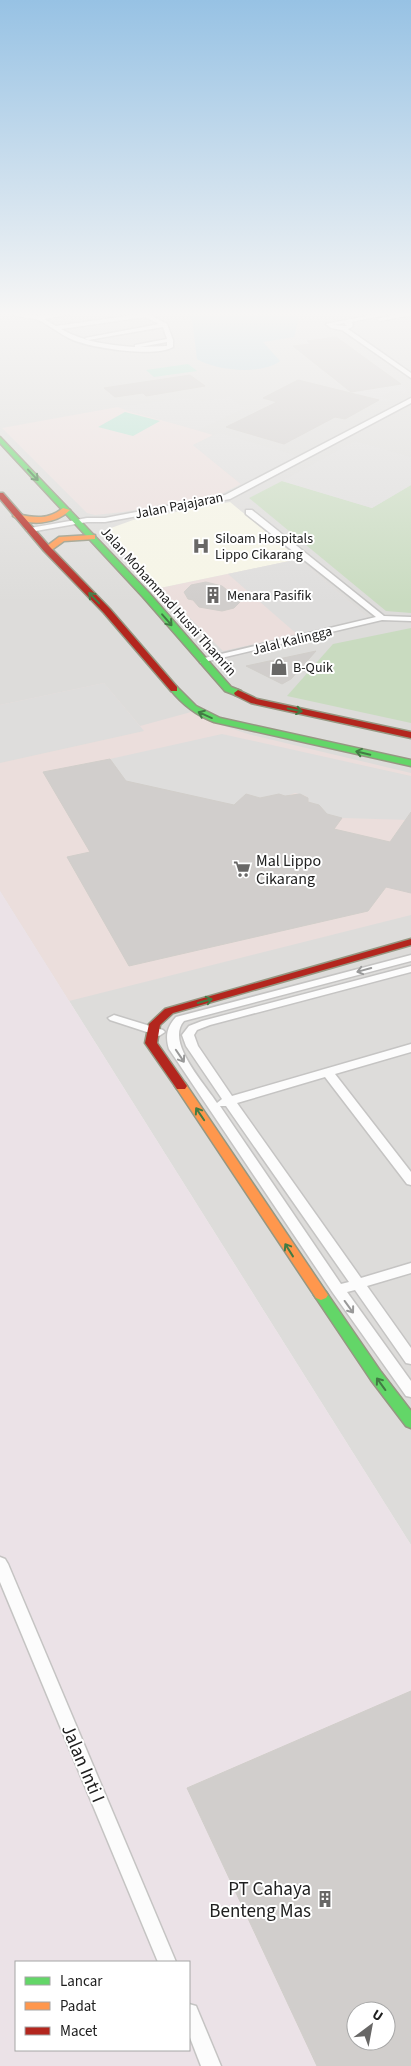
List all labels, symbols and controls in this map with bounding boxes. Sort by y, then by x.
one-way arrow [27,469,39,481]
street label: Jalan Pajajaran [133,488,225,524]
street label: Jalan Mohammad Husni Thamrin [96,523,241,681]
place label: Siloam Hospitals Lippo Cikarang [215,529,313,565]
hospital icon: Siloam Hospitals Lippo Cikarang [191,536,211,556]
building icon: Menara Pasifik [203,585,223,605]
place label: Menara Pasifik [227,586,311,606]
one-way arrow [88,592,100,605]
one-way arrow [162,613,173,626]
street label: Jalal Kalingga [250,621,334,661]
shop icon: B-Quik [269,657,289,677]
place label: B-Quik [293,658,333,678]
one-way arrow [287,706,303,715]
one-way arrow [198,710,213,720]
one-way arrow [356,748,372,757]
place label: Mal Lippo Cikarang [256,850,321,890]
supermarket icon: Mal Lippo Cikarang [232,859,252,879]
one-way arrow [356,966,372,975]
one-way arrow [196,996,212,1006]
one-way arrow [175,1049,185,1063]
one-way arrow [195,1107,205,1121]
one-way arrow [284,1243,294,1257]
one-way arrow [344,1299,355,1313]
one-way arrow [376,1377,386,1391]
street label: Jalan Inti I [54,1720,111,1807]
place label: PT Cahaya Benteng Mas [209,1876,311,1925]
building icon: PT Cahaya Benteng Mas [315,1889,335,1909]
legend [15,1961,190,2051]
text: Lancar [60,1971,103,1992]
text: Padat [60,1996,96,2017]
north arrow [346,2001,396,2051]
text: U [368,2005,387,2027]
text: Macet [60,2021,97,2042]

